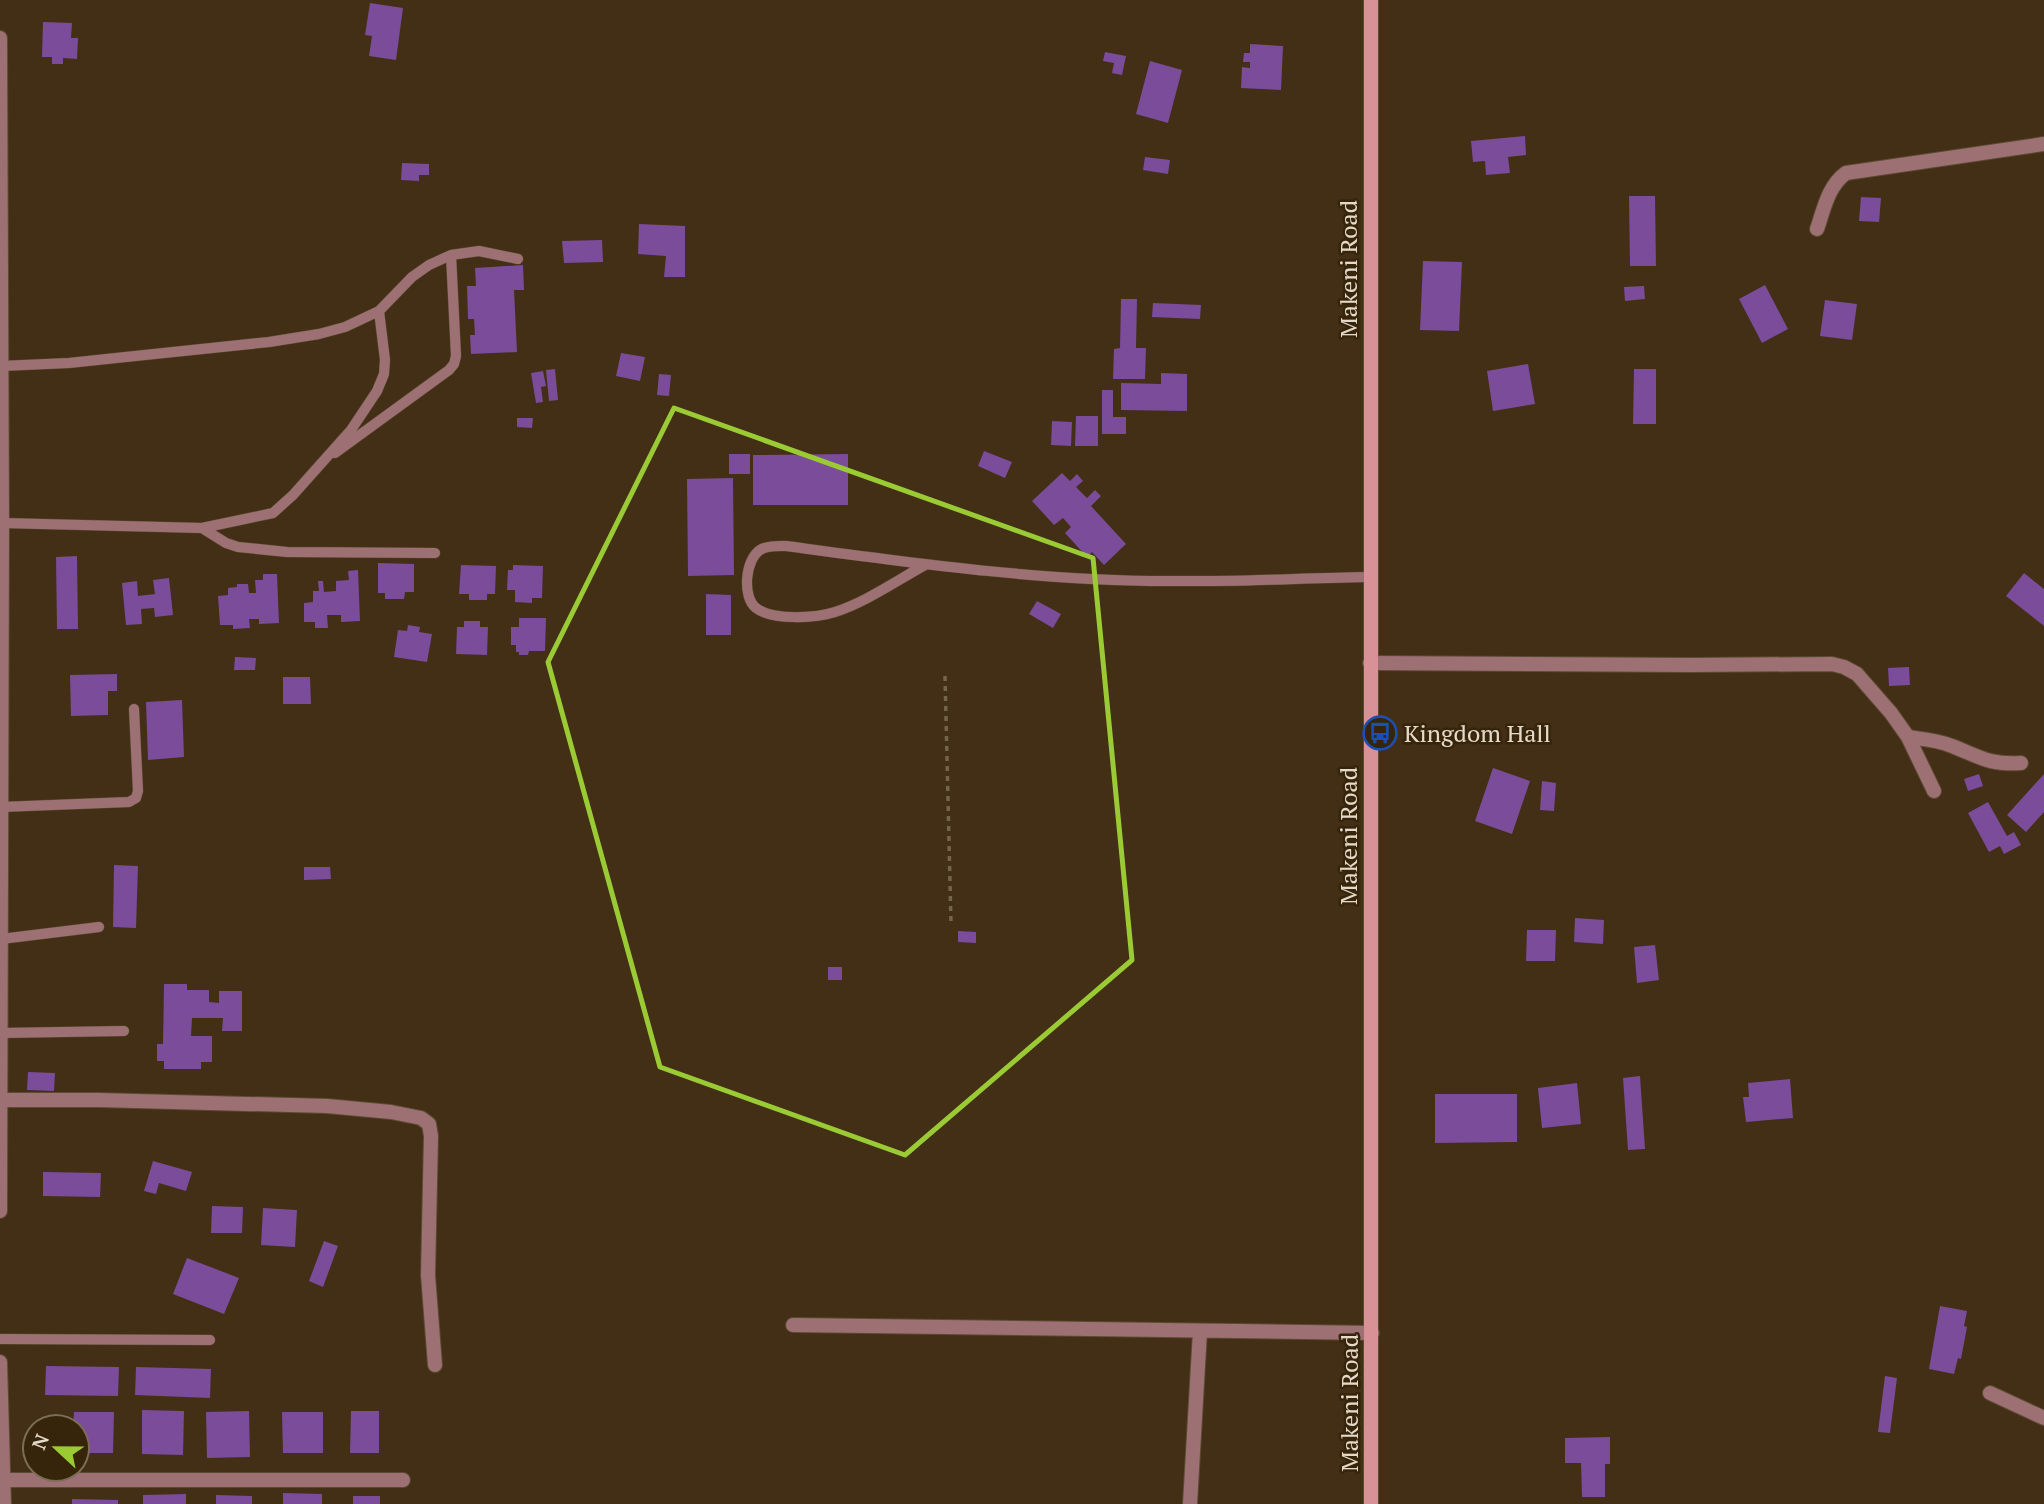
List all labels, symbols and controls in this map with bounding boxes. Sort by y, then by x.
street label: Makeni Road [1332,200,1364,338]
bus stop icon: Kingdom Hall [1361,714,1399,752]
place label: Kingdom Hall [1404,717,1551,749]
street label: Makeni Road [1332,767,1364,905]
street label: Makeni Road [1333,1334,1365,1472]
north arrow [21,1413,91,1483]
text: N [25,1430,54,1453]

